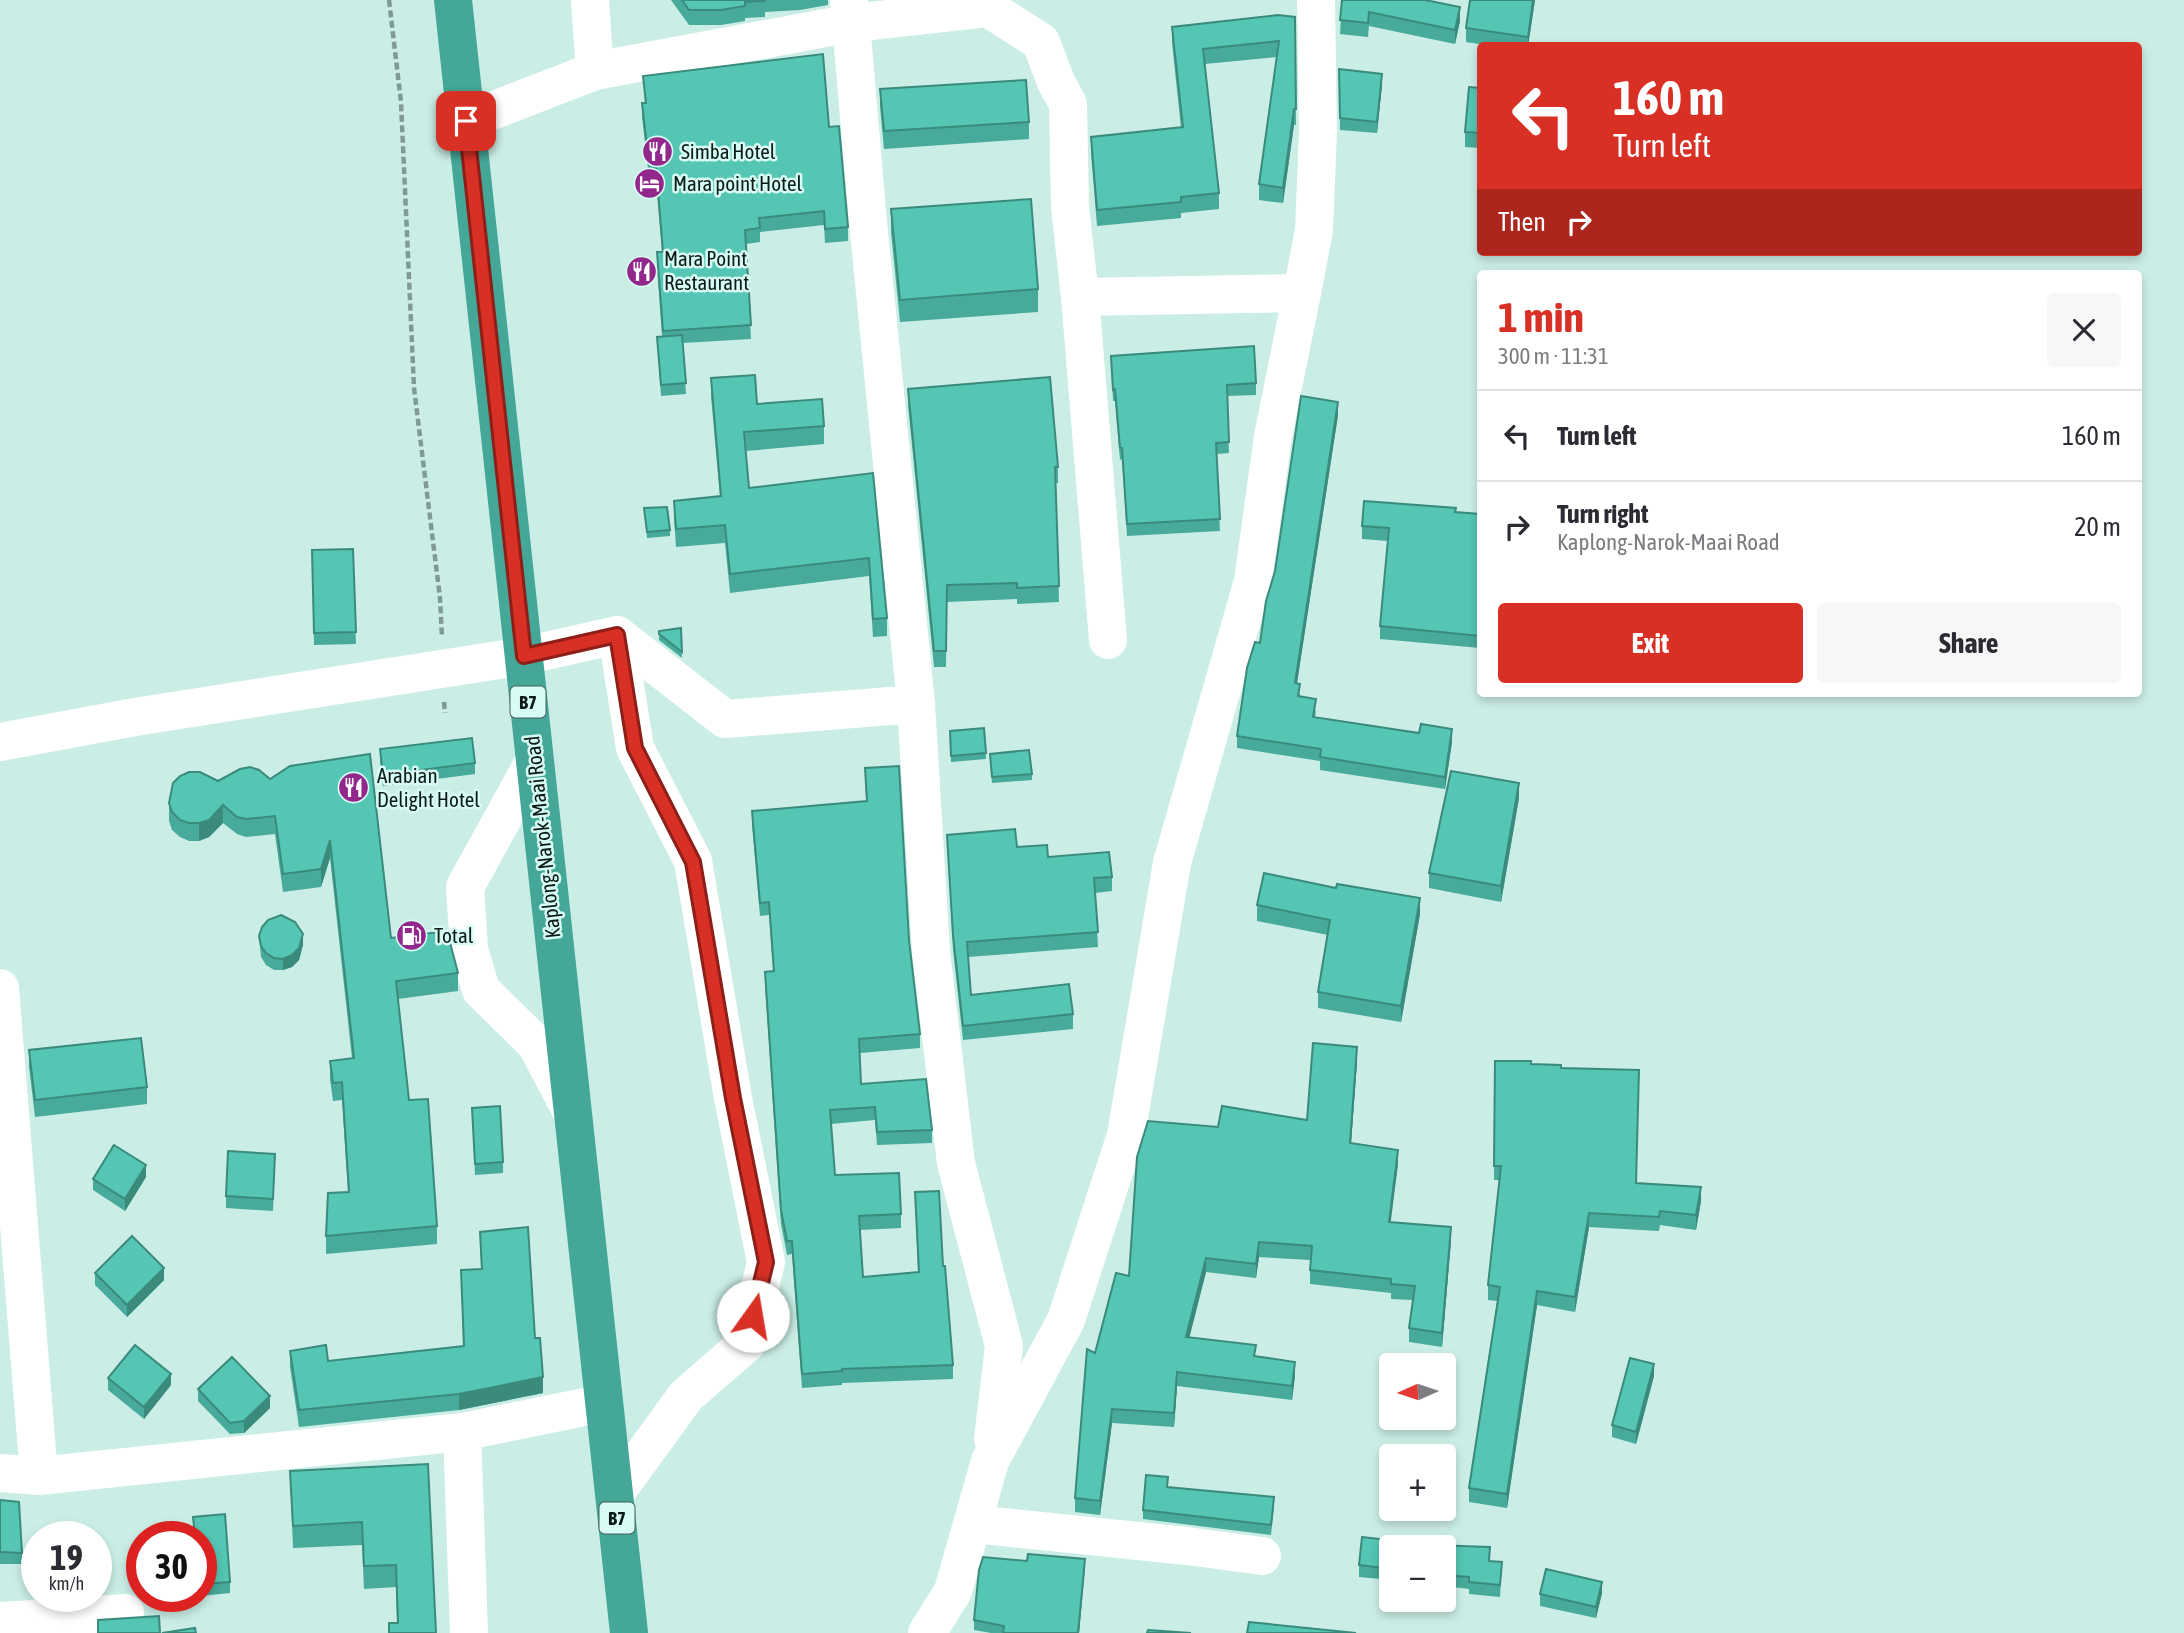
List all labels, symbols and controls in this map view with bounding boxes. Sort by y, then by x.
text: 160 m [1613,69,1724,125]
icon: left [1498,70,1589,161]
pin [436,91,496,151]
icon: arrive [447,102,485,140]
text: Turn left [1613,127,1711,164]
restaurant icon: Simba Hotel [641,135,675,169]
place label: Simba Hotel [681,139,776,163]
hotel icon: Mara point Hotel [633,167,667,201]
place label: Mara point Hotel [673,171,802,195]
icon: right [1560,203,1598,241]
text: Then [1498,207,1546,237]
place label: Mara Point Restaurant [664,246,749,294]
restaurant icon: Mara Point Restaurant [624,254,658,288]
text: 1 min [1498,293,1584,341]
button: close [2047,293,2121,367]
text: 300 m · 11:31 [1498,343,1609,369]
icon: left [1498,417,1536,455]
text: Turn left [1557,421,1637,451]
text: 160 m [2062,421,2121,451]
text: Turn right [1557,499,1648,529]
icon: right [1498,508,1536,546]
text: 20 m [2074,512,2121,542]
text: Kaplong-Narok-Maai Road [1557,529,1780,555]
button: Exit [1498,603,1803,683]
button: Share [1817,603,2121,683]
road number: B7 [510,687,546,718]
street label: Kaplong-Narok-Maai Road [519,735,565,939]
place label: Arabian Delight Hotel [377,763,480,811]
restaurant icon: Arabian Delight Hotel [337,771,371,805]
fuel station icon: Total [394,919,428,953]
place label: Total [434,923,474,947]
position arrow [716,1279,790,1353]
north arrow [1379,1353,1456,1430]
map controls [1379,1353,1456,1612]
button: + [1379,1444,1456,1521]
road number: B7 [600,1502,634,1534]
speed limit sign: 30 [126,1521,217,1612]
button: − [1379,1535,1456,1612]
text: 19 [50,1537,83,1577]
text: km/h [49,1573,84,1594]

